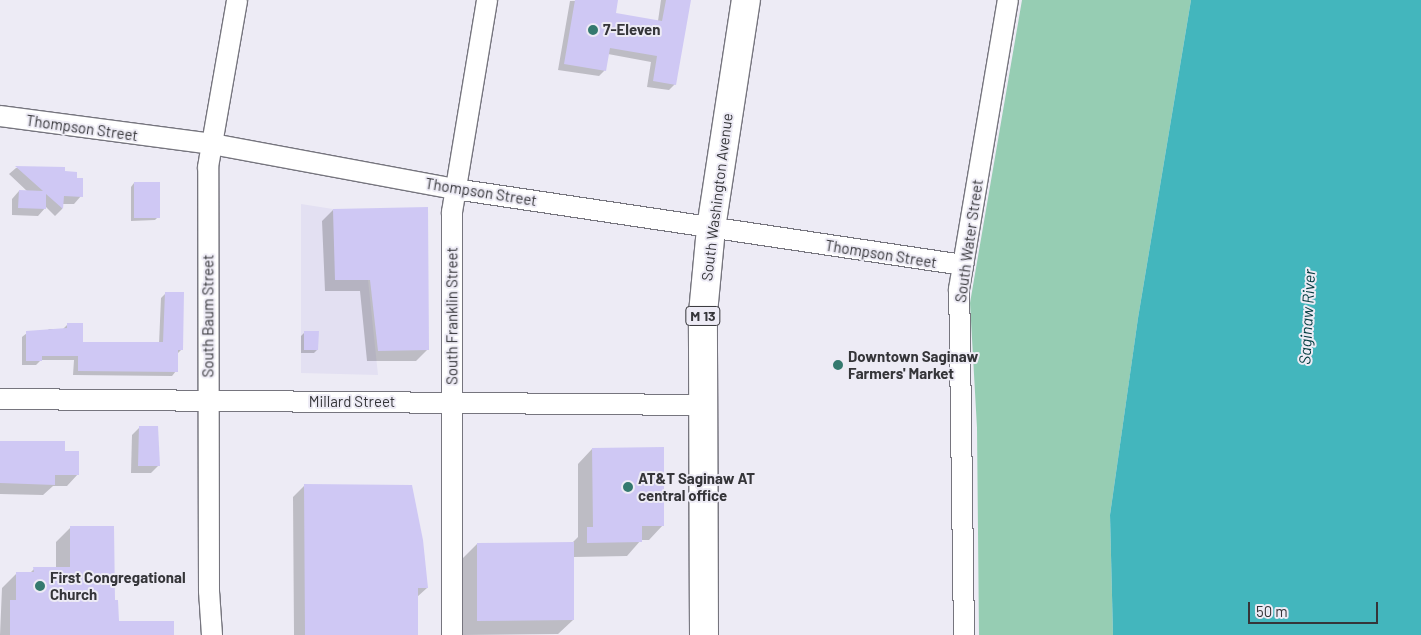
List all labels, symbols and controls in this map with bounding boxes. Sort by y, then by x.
place label: 7-Eleven [603,21,660,39]
marker: 7-Eleven [587,24,599,36]
street label: Thompson Street [25,111,139,145]
street label: South Washington Avenue [698,112,736,282]
street label: Thompson Street [424,174,538,210]
street label: South Water Street [951,178,987,304]
street label: Thompson Street [824,236,938,272]
street label: South Franklin Street [443,247,461,385]
street label: South Baum Street [199,255,217,377]
water label: Saginaw River [1295,269,1319,365]
road number: M 13 [684,304,722,328]
place label: Downtown Saginaw Farmers' Market [848,347,978,382]
marker: Downtown Saginaw Farmers' Market [832,359,844,371]
street label: Millard Street [309,393,395,411]
place label: AT&T Saginaw AT central office [638,469,755,504]
marker: AT&T Saginaw AT central office [622,481,634,493]
place label: First Congregational Church [50,568,186,603]
marker: First Congregational Church [34,580,46,592]
scale bar [1251,592,1381,624]
text: 50 m [1256,602,1288,620]

